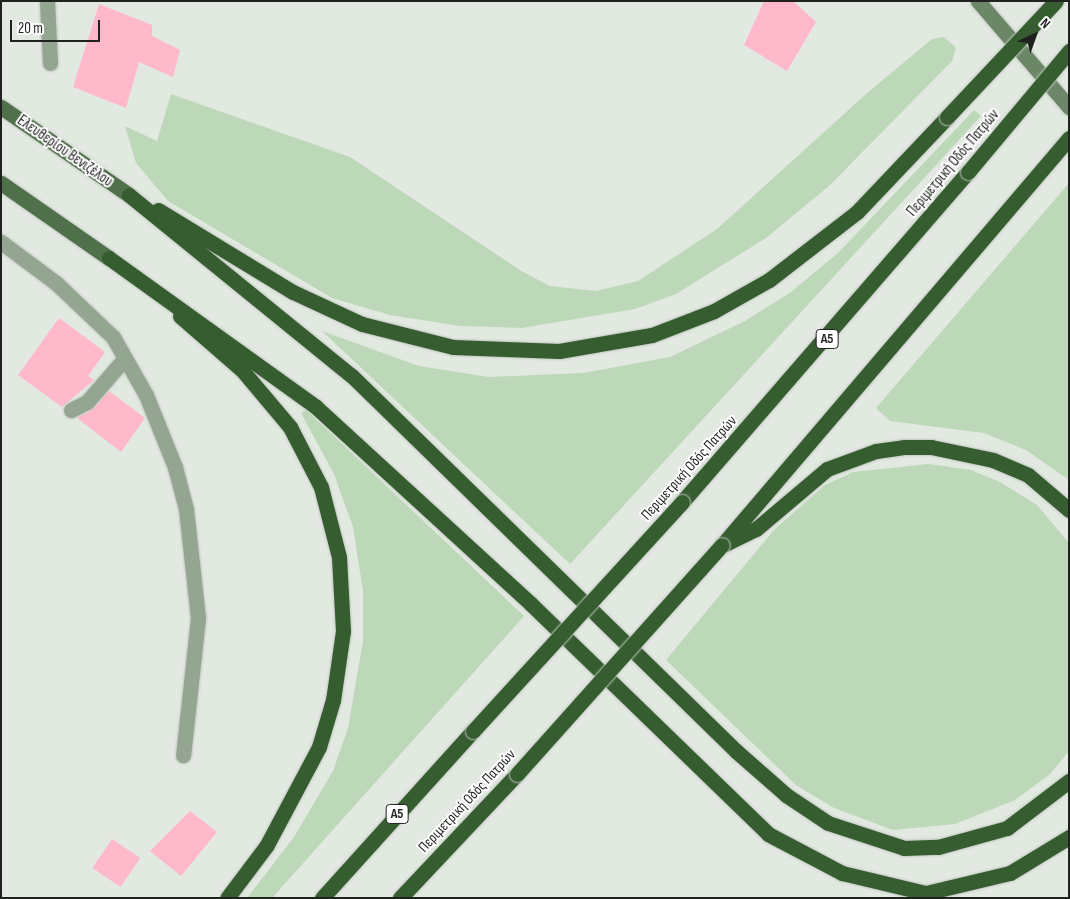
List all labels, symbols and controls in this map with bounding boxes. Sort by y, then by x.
scale bar [12,10,102,42]
north arrow [1010,10,1060,60]
text: N [1037,15,1054,32]
text: 20 m [18,19,43,38]
street label: Περιμετρική Οδός Πατρών [903,106,1003,220]
street label: Ελευθερίου Βενιζέλου [14,111,116,191]
road number: Α5 [814,328,840,350]
street label: Περιμετρική Οδός Πατρών [637,412,741,524]
street label: Περιμετρική Οδός Πατρών [415,746,519,856]
road number: Α5 [384,802,410,826]

